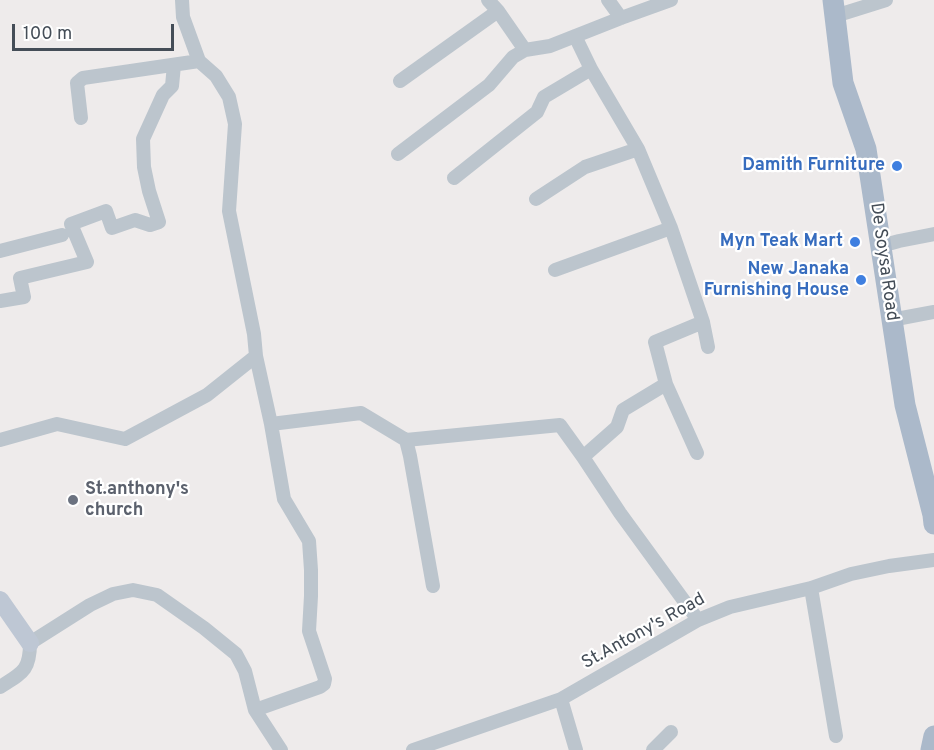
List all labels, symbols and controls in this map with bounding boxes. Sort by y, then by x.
scale bar [15,12,177,50]
text: 100 m [23,23,72,46]
place label: Damith Furniture [742,155,885,177]
marker: Damith Furniture [890,159,904,173]
street label: De Soysa Road [864,201,902,323]
place label: Myn Teak Mart [720,231,843,253]
marker: Myn Teak Mart [848,235,862,249]
place label: New Janaka Furnishing House [704,259,849,302]
marker: New Janaka Furnishing House [854,273,868,287]
place label: St.anthony's church [85,479,189,522]
marker: St.anthony's church [66,493,80,507]
street label: St.Antony's Road [579,589,709,675]

